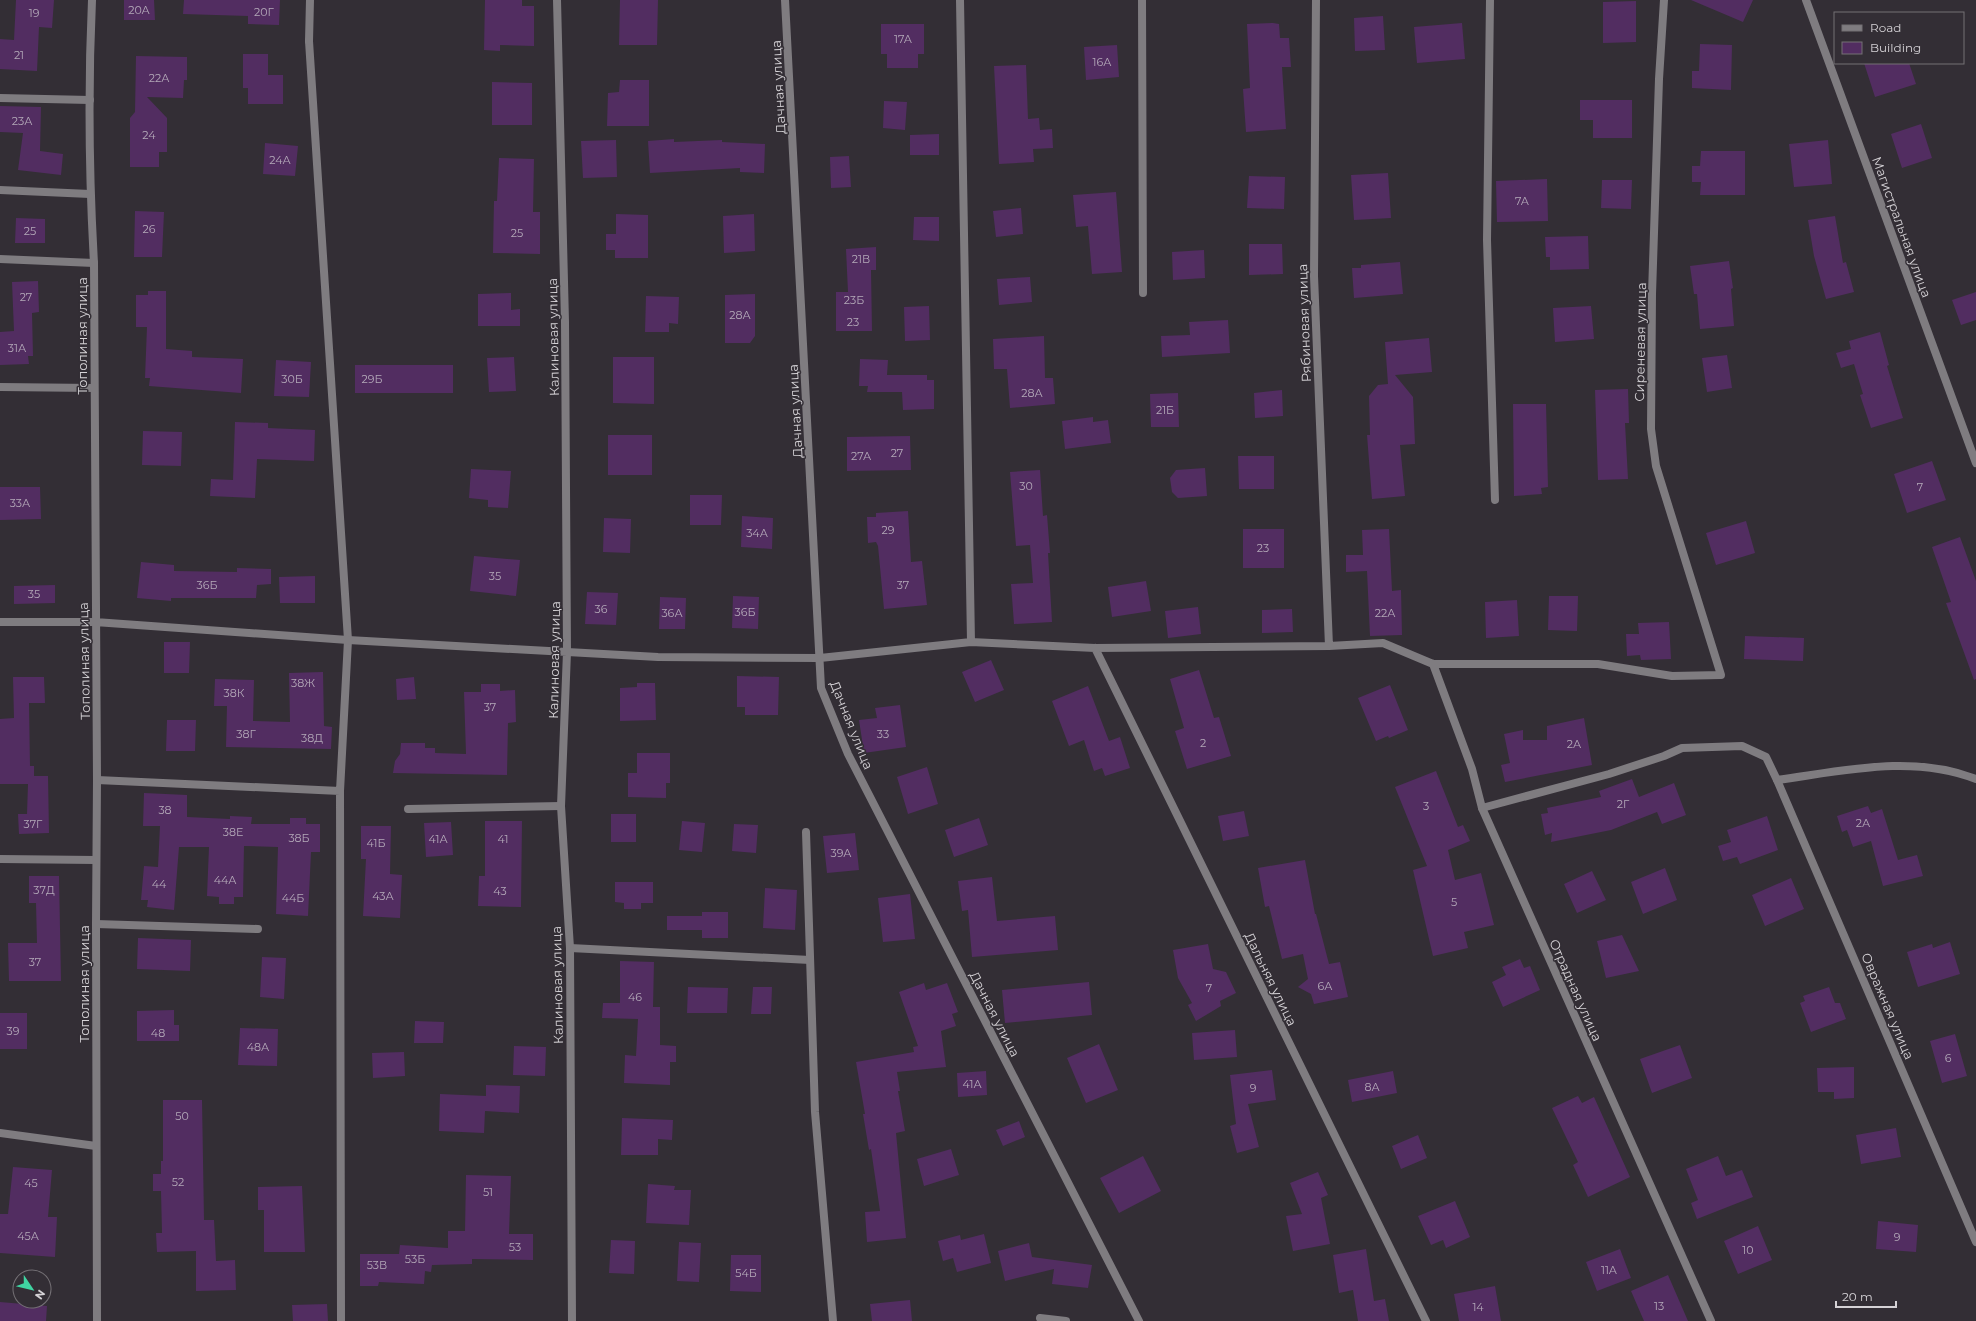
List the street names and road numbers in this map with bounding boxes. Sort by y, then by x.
street label: Дачная улица [768,40,788,134]
street label: Магистральная улица [1869,154,1935,300]
street label: Рябиновая улица [1294,263,1314,383]
street label: Тополиная улица [74,277,90,395]
street label: Калиновая улица [544,278,562,396]
street label: Сиреневая улица [1631,282,1649,402]
street label: Дачная улица [785,364,805,458]
street label: Калиновая улица [545,601,563,719]
street label: Тополиная улица [75,602,93,720]
street label: Дачная улица [827,678,877,772]
street label: Тополиная улица [76,925,92,1043]
street label: Калиновая улица [548,926,566,1044]
street label: Дальняя улица [1241,930,1301,1028]
street label: Отрадная улица [1546,936,1606,1044]
street label: Овражная улица [1858,950,1918,1062]
street label: Дачная улица [967,969,1023,1059]

